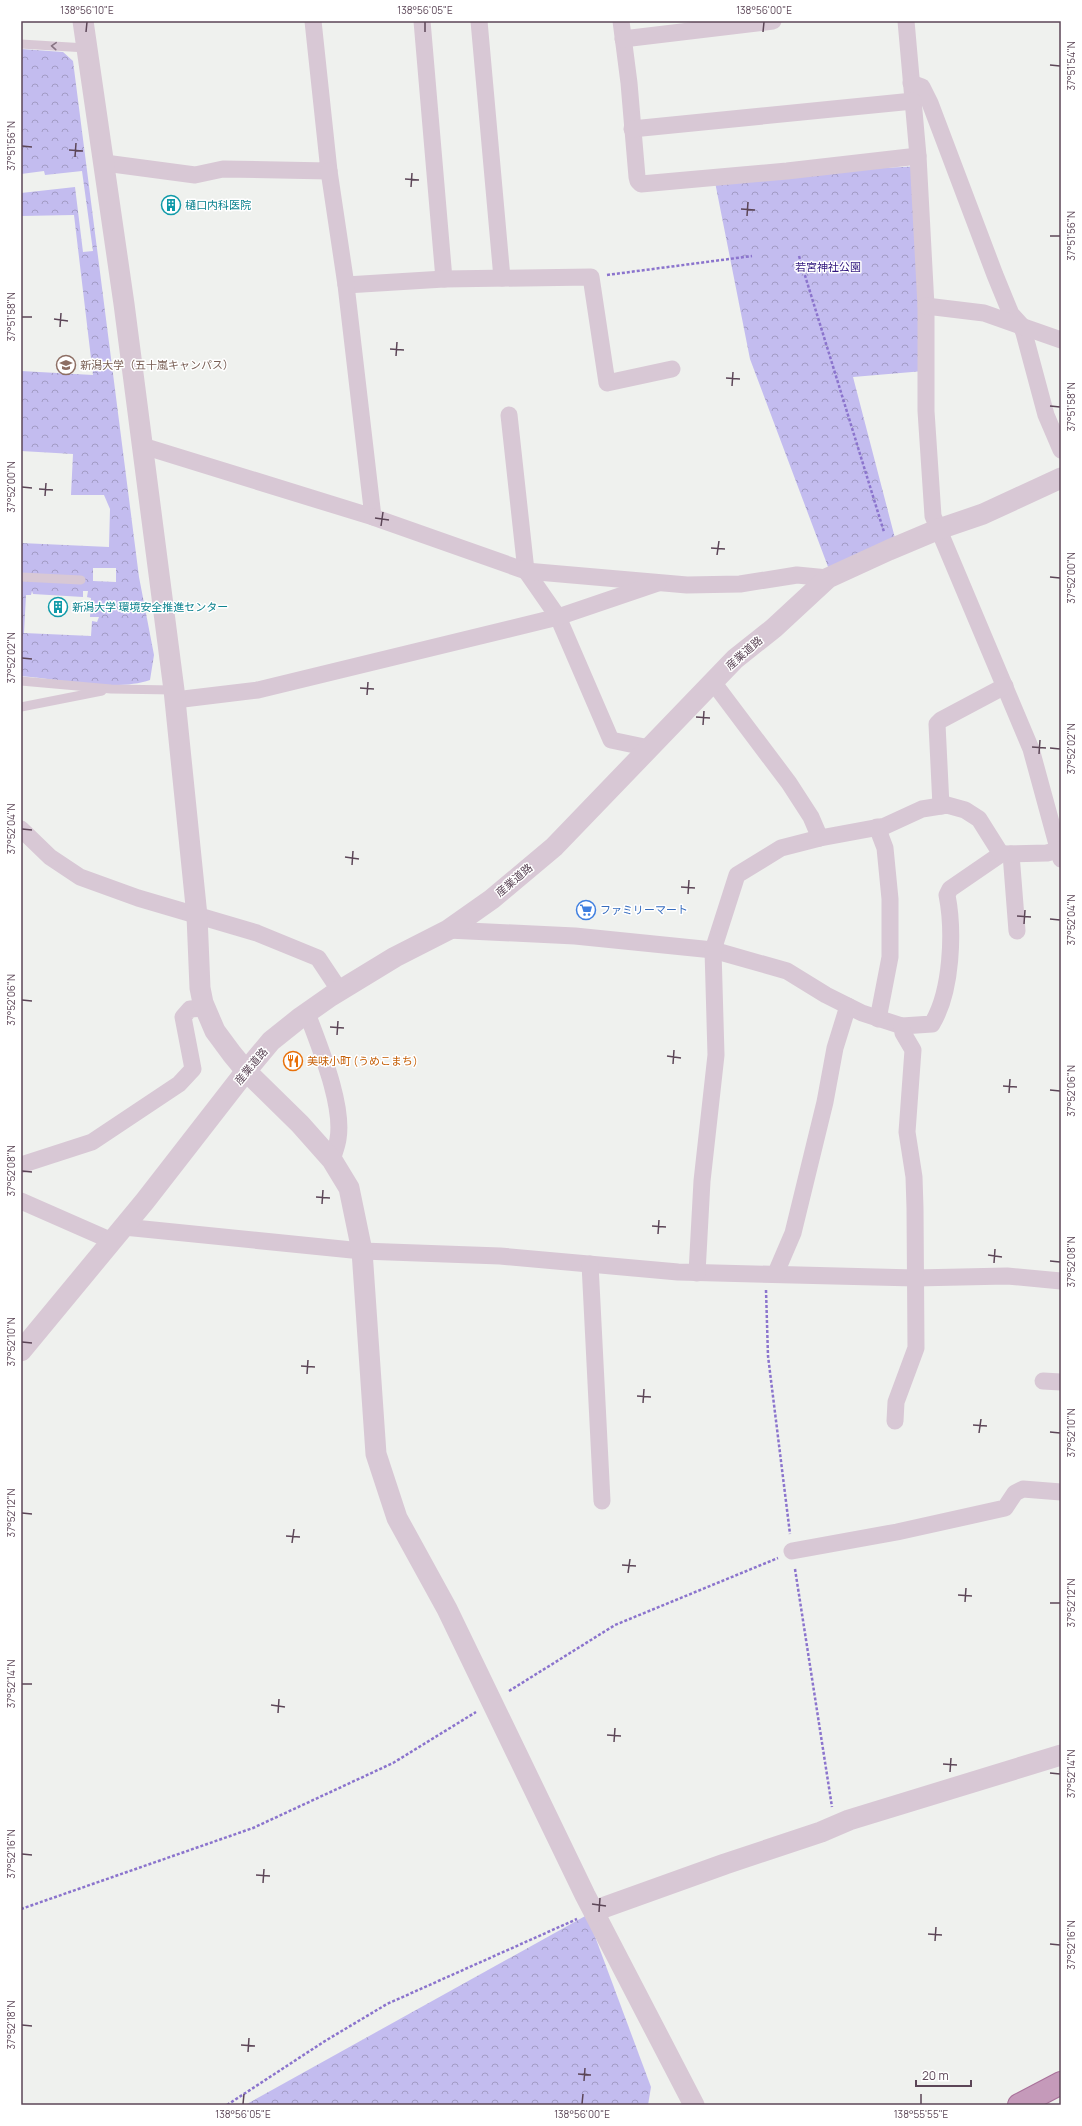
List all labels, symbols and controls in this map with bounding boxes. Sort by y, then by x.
text: 138°56'10"E [60,3,114,17]
text: 138°56'05"E [397,3,453,17]
text: 138°56'00"E [736,3,792,17]
text: 37°51'54"N [1064,41,1078,91]
one-way arrow [51,42,57,51]
text: 37°51'56"N [4,121,18,171]
building icon: 樋口内科医院 [160,194,182,216]
place label: 樋口内科医院 [185,197,251,212]
text: 37°51'56"N [1064,211,1078,261]
park label: 若宮神社公園 [795,259,861,274]
text: 37°51'58"N [4,292,18,342]
school or university icon: 新潟大学（五十嵐キャンパス） [55,354,77,376]
place label: 新潟大学（五十嵐キャンパス） [80,357,234,372]
text: 37°51'58"N [1064,382,1078,432]
text: 37°52'00"N [4,461,18,513]
text: 37°52'00"N [1064,552,1078,604]
building icon: 新潟大学 環境安全推進センター [47,596,69,618]
place label: 新潟大学 環境安全推進センター [72,599,228,614]
text: 37°52'02"N [4,632,18,683]
street label: 産業道路 [722,633,765,673]
text: 37°52'02"N [1064,723,1078,774]
text: 37°52'04"N [4,803,18,854]
street label: 産業道路 [492,860,535,900]
text: 37°52'04"N [1064,894,1078,945]
supermarket icon: ファミリーマート [575,899,597,921]
place label: ファミリーマート [600,902,688,917]
text: 37°52'06"N [4,974,18,1026]
street label: 産業道路 [231,1044,271,1087]
restaurant icon: 美味小町 (うめこまち) [282,1050,304,1072]
place label: 美味小町 (うめこまち) [307,1053,418,1068]
text: 37°52'06"N [1064,1065,1078,1117]
text: 37°52'08"N [4,1145,18,1197]
text: 37°52'08"N [1064,1236,1078,1288]
text: 37°52'10"N [4,1317,18,1367]
text: 37°52'10"N [1064,1408,1078,1458]
text: 37°52'12"N [4,1488,18,1537]
text: 37°52'12"N [1064,1578,1078,1627]
text: 37°52'14"N [4,1660,18,1708]
text: 37°52'14"N [1064,1750,1078,1798]
text: 37°52'16"N [4,1829,18,1879]
text: 37°52'16"N [1064,1920,1078,1970]
text: 37°52'18"N [4,2000,18,2049]
scale bar [916,2062,971,2088]
text: 20 m [922,2067,949,2084]
text: 138°56'05"E [215,2107,271,2121]
text: 138°56'00"E [554,2107,610,2121]
text: 138°55'55"E [894,2107,949,2121]

